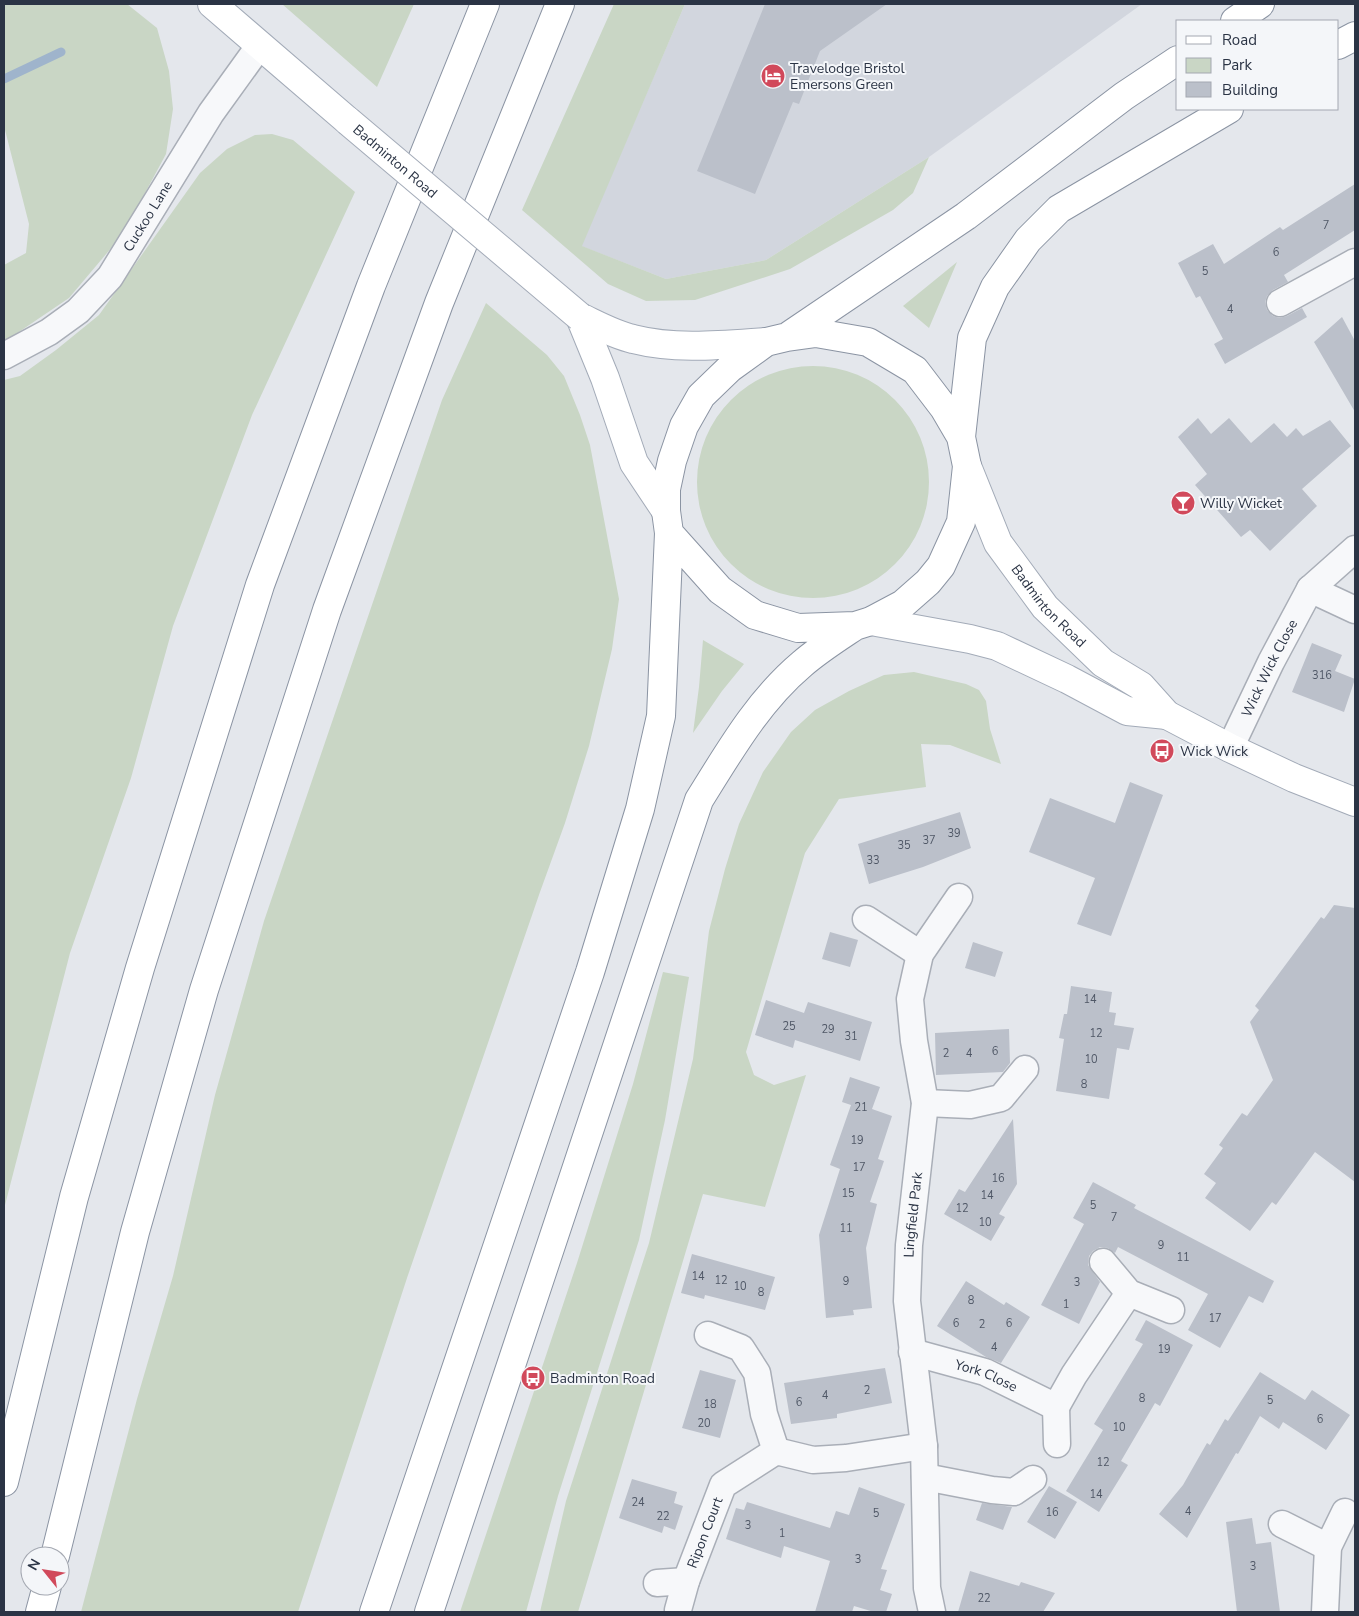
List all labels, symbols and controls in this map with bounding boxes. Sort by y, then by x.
legend [1176,20,1339,110]
text: Road [1222,30,1257,50]
text: Park [1222,55,1252,75]
place label: Travelodge Bristol Emersons Green [790,59,905,94]
hotel icon: Travelodge Bristol Emersons Green [760,63,786,89]
text: Building [1222,80,1278,100]
street label: Badminton Road [349,120,442,202]
street label: Cuckoo Lane [118,177,177,255]
house number: 7 [1323,218,1329,233]
house number: 6 [1273,245,1280,260]
house number: 5 [1202,264,1209,279]
house number: 4 [1227,302,1234,317]
bar icon: Willy Wicket [1170,490,1196,516]
place label: Willy Wicket [1200,494,1282,513]
street label: Badminton Road [1007,560,1091,651]
street label: Wick Wick Close [1237,616,1302,720]
house number: 316 [1312,668,1332,683]
bus stop icon: Wick Wick [1149,738,1175,764]
place label: Wick Wick [1180,742,1249,761]
house number: 39 [947,826,961,841]
house number: 37 [922,833,936,848]
house number: 35 [897,838,911,853]
house number: 33 [866,853,880,868]
house number: 14 [1083,992,1097,1007]
house number: 25 [782,1019,796,1034]
house number: 29 [821,1022,835,1037]
house number: 12 [1089,1026,1103,1041]
house number: 31 [844,1029,858,1044]
house number: 6 [992,1044,999,1059]
house number: 2 [943,1046,949,1061]
house number: 4 [966,1046,973,1061]
house number: 10 [1084,1052,1098,1067]
house number: 8 [1081,1077,1088,1092]
house number: 21 [854,1100,868,1115]
house number: 19 [850,1133,864,1148]
house number: 17 [852,1160,866,1175]
street label: Lingfield Park [899,1170,927,1258]
house number: 16 [991,1171,1005,1186]
house number: 15 [841,1186,855,1201]
house number: 14 [980,1188,994,1203]
house number: 5 [1090,1198,1097,1213]
house number: 12 [955,1201,969,1216]
house number: 7 [1111,1210,1117,1225]
house number: 10 [978,1215,992,1230]
house number: 11 [839,1221,853,1236]
house number: 9 [1158,1238,1164,1253]
house number: 11 [1176,1250,1190,1265]
house number: 14 [691,1269,705,1284]
house number: 12 [714,1273,728,1288]
house number: 9 [843,1274,849,1289]
house number: 3 [1074,1275,1080,1290]
house number: 10 [733,1279,747,1294]
house number: 8 [758,1285,765,1300]
house number: 8 [968,1293,975,1308]
house number: 1 [1063,1297,1069,1312]
house number: 17 [1208,1311,1222,1326]
house number: 6 [953,1316,960,1331]
house number: 6 [1006,1316,1013,1331]
house number: 2 [979,1317,985,1332]
house number: 4 [991,1340,998,1355]
house number: 19 [1157,1342,1171,1357]
street label: York Close [952,1354,1021,1396]
bus stop icon: Badminton Road [520,1365,546,1391]
place label: Badminton Road [550,1369,655,1388]
house number: 2 [864,1383,870,1398]
house number: 4 [822,1388,829,1403]
house number: 8 [1139,1391,1146,1406]
house number: 5 [1267,1393,1274,1408]
house number: 6 [796,1395,803,1410]
house number: 18 [703,1397,717,1412]
house number: 6 [1317,1412,1324,1427]
house number: 20 [697,1416,711,1431]
house number: 10 [1112,1420,1126,1435]
house number: 12 [1096,1455,1110,1470]
house number: 14 [1089,1487,1103,1502]
street label: Ripon Court [682,1494,727,1571]
house number: 24 [631,1495,645,1510]
house number: 4 [1185,1504,1192,1519]
house number: 16 [1045,1505,1059,1520]
house number: 5 [873,1506,880,1521]
house number: 22 [656,1509,670,1524]
house number: 3 [745,1518,751,1533]
house number: 1 [779,1526,785,1541]
north arrow [20,1546,70,1596]
house number: 3 [855,1552,861,1567]
text: N [23,1555,45,1574]
house number: 3 [1250,1559,1256,1574]
house number: 22 [977,1591,991,1606]

